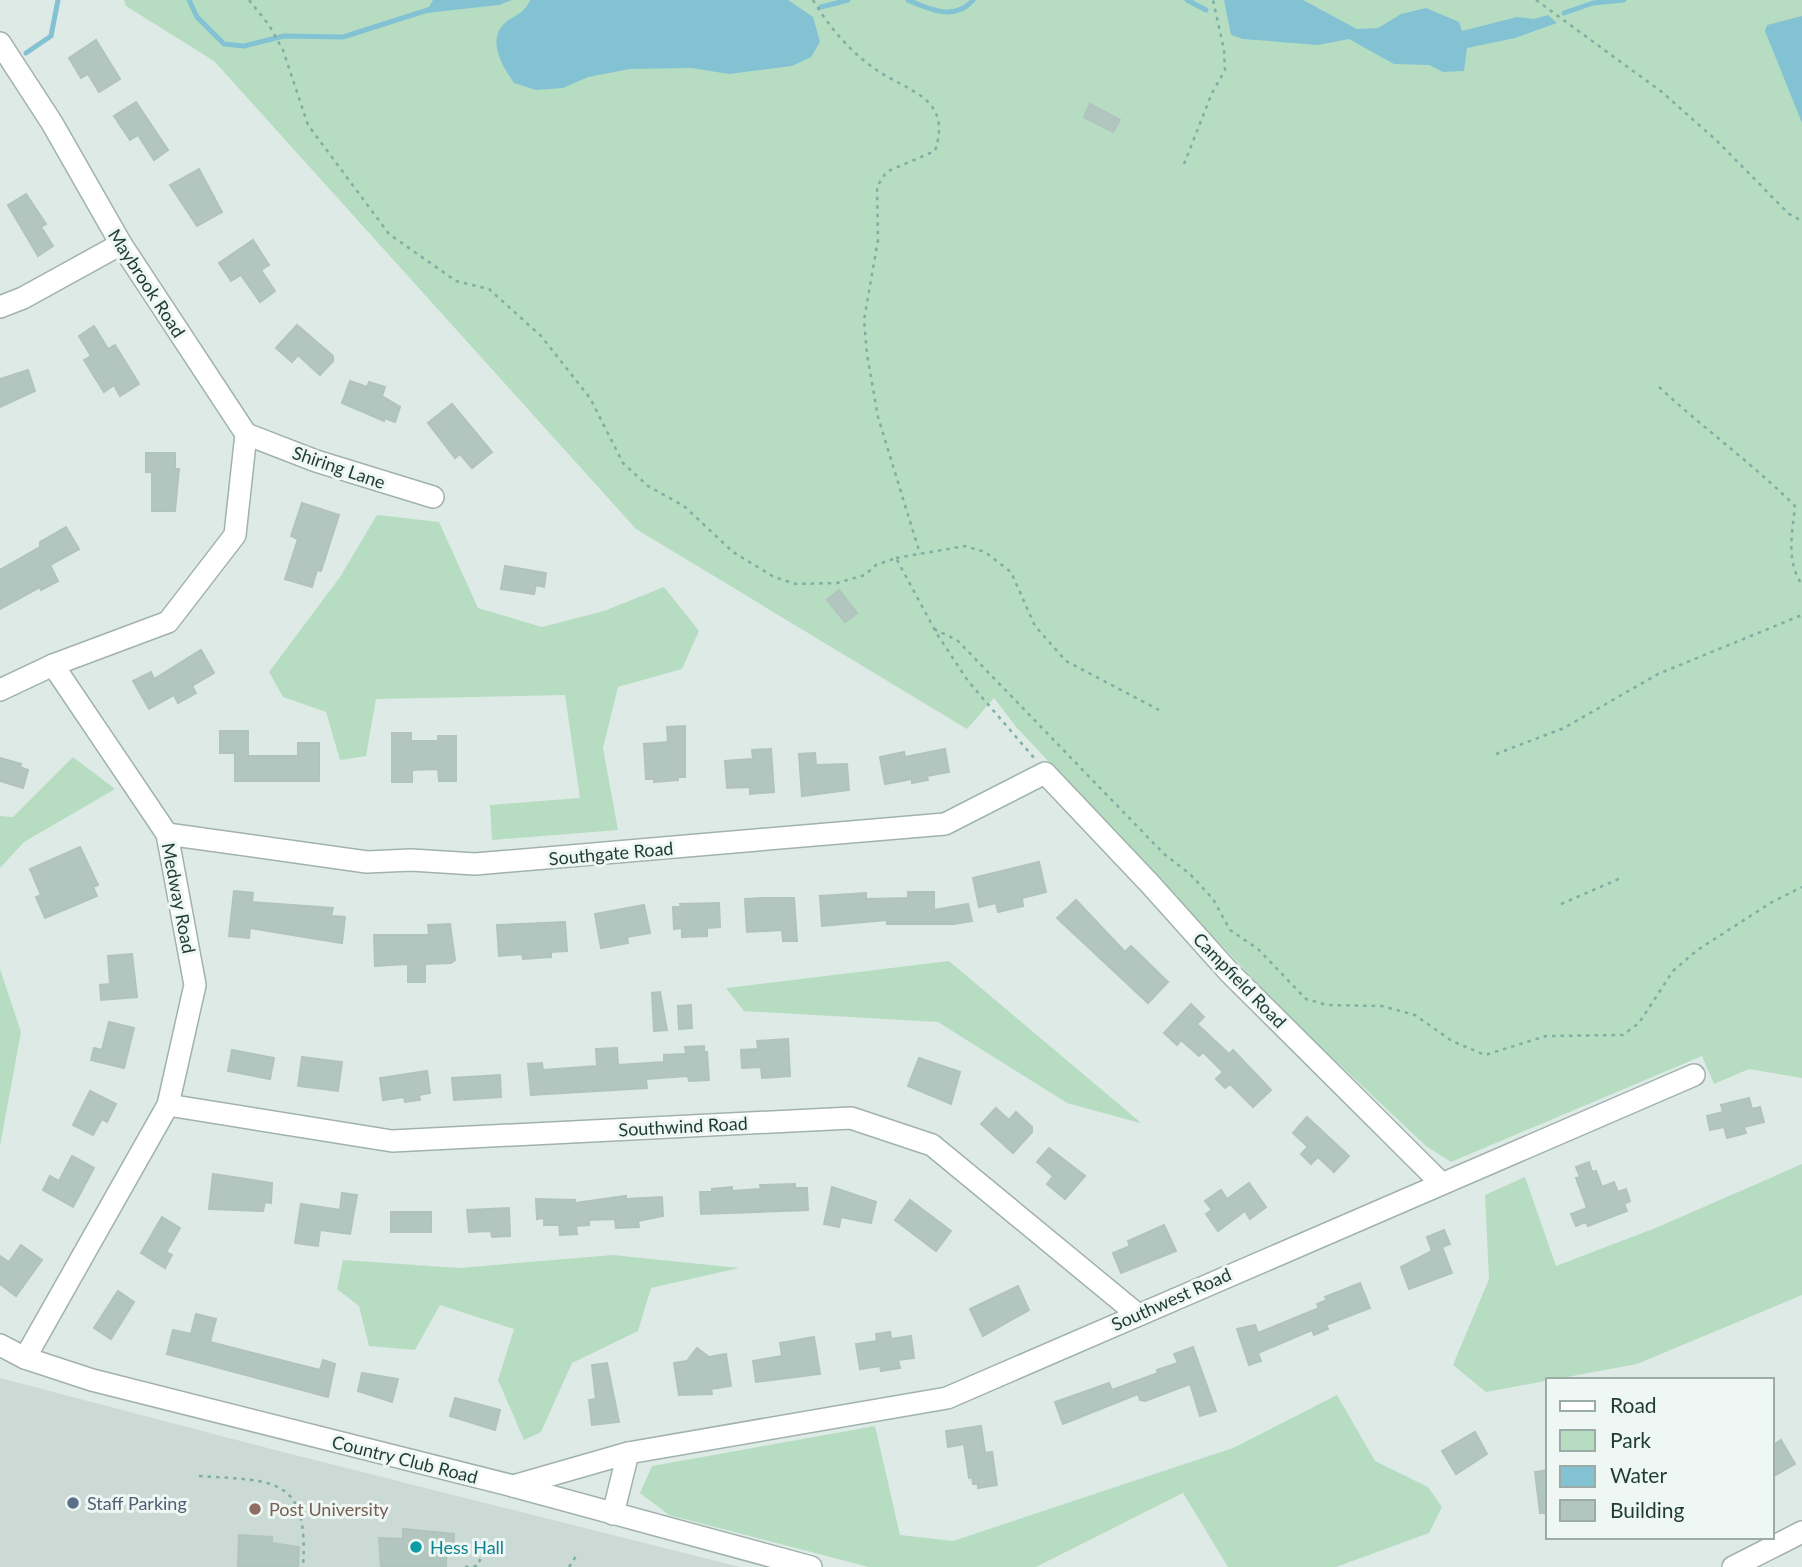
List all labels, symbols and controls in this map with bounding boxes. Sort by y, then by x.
street label: Maybrook Road [104,225,190,341]
street label: Shiring Lane [290,441,388,493]
street label: Southgate Road [548,837,674,869]
street label: Medway Road [158,841,200,955]
street label: Campfield Road [1189,928,1291,1032]
street label: Southwind Road [618,1112,748,1140]
street label: Southwest Road [1108,1263,1234,1335]
legend [1546,1378,1774,1539]
text: Road [1610,1392,1657,1417]
text: Park [1610,1427,1651,1452]
street label: Country Club Road [330,1430,480,1488]
text: Water [1610,1462,1667,1487]
place label: Staff Parking [87,1492,187,1514]
marker: Staff Parking [65,1495,81,1511]
text: Building [1610,1497,1685,1522]
place label: Post University [269,1498,389,1520]
marker: Post University [247,1501,263,1517]
place label: Hess Hall [430,1536,504,1558]
marker: Hess Hall [408,1539,424,1555]

